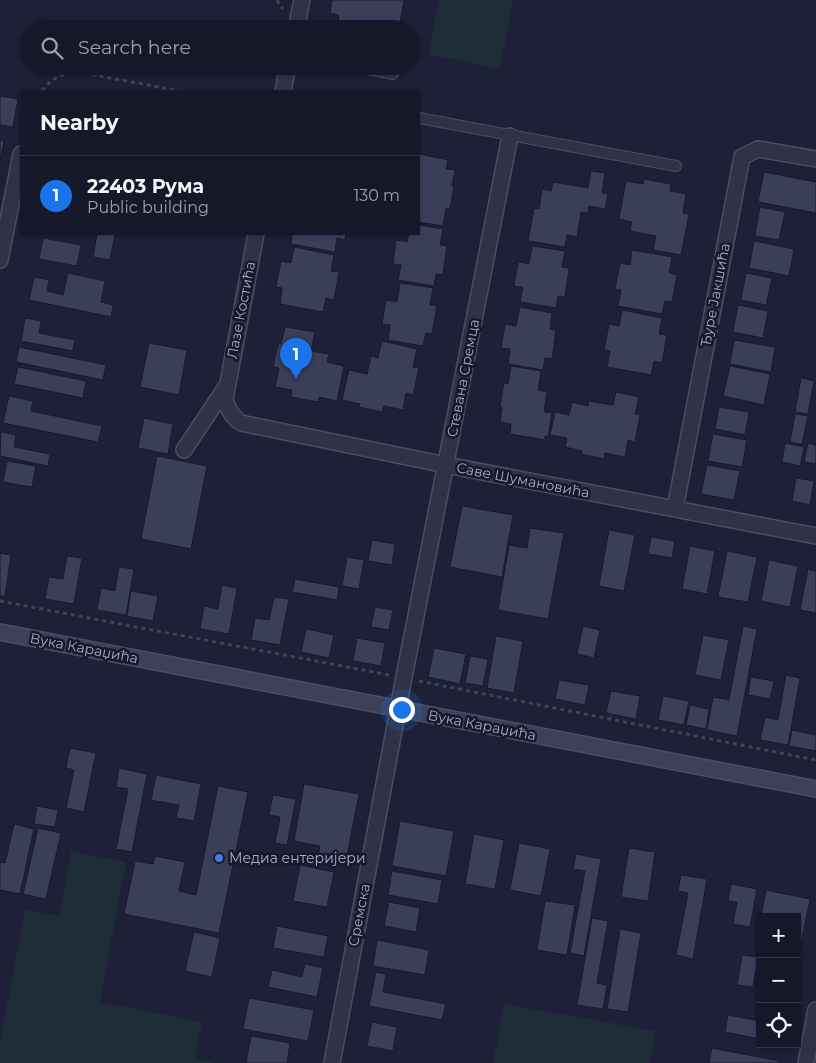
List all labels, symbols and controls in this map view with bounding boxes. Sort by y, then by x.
search box [20,20,420,75]
icon: search [38,34,66,62]
text: Search here [78,36,191,59]
text: Nearby [40,110,119,135]
text: 22403 Рума [87,175,204,198]
text: 1 [53,186,59,205]
text: 130 m [353,186,400,205]
text: Public building [87,198,209,217]
street label: Ђуре Јакшића [696,242,734,348]
street label: Лазе Костића [223,260,259,360]
street label: Стевана Сремца [443,317,483,439]
pin: 1 [280,338,312,379]
street label: Саве Шумановића [455,458,591,502]
street label: Вука Караџића [28,629,140,667]
your location [389,697,415,723]
street label: Вука Караџића [426,706,538,744]
place label: Медиа ентеријери [229,849,366,867]
marker: Медиа ентеријери [213,852,225,864]
street label: Сремска [344,882,374,948]
map controls [756,913,801,1048]
button: + [756,913,801,958]
button: − [756,958,801,1003]
button: locate [756,1003,801,1048]

